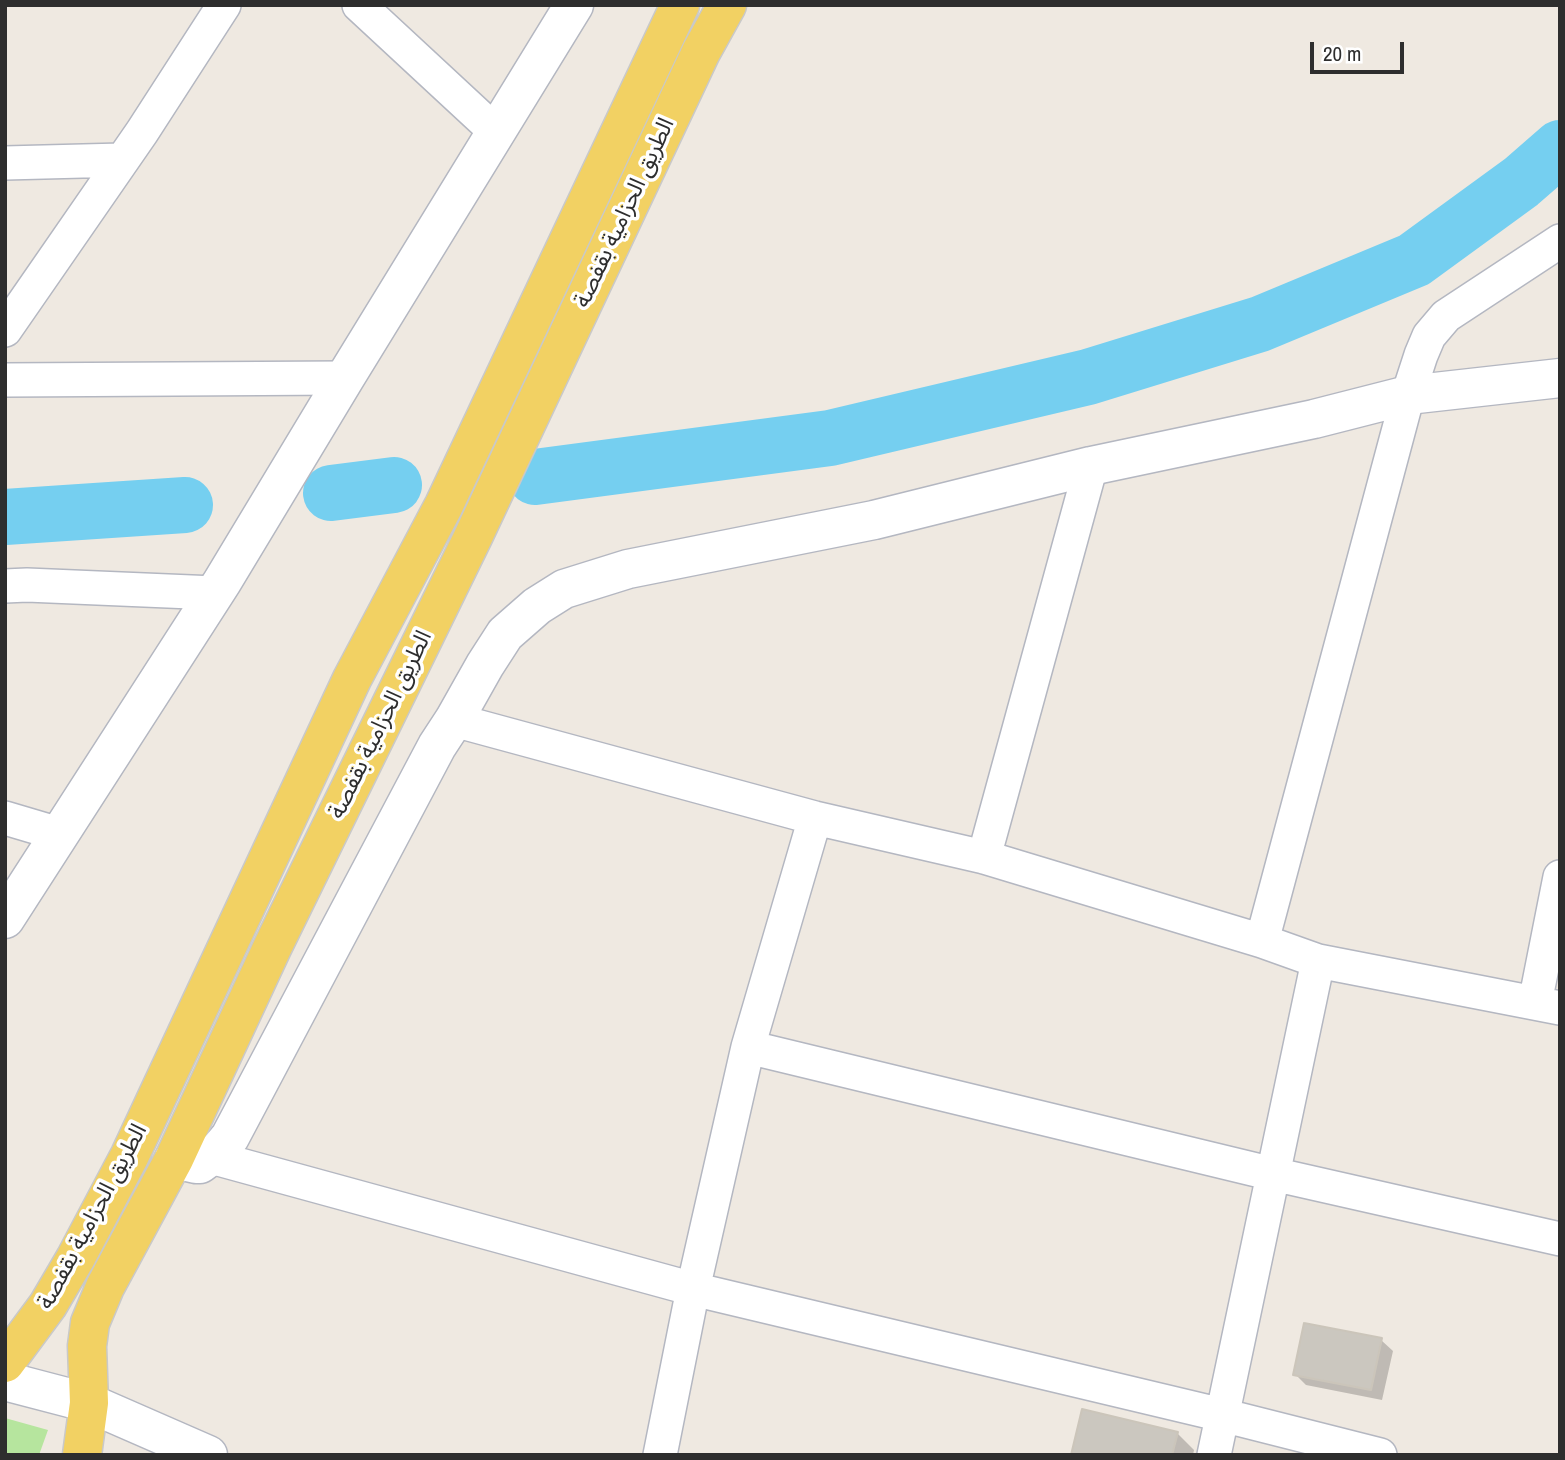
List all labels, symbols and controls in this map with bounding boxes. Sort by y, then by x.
scale bar [1313,28,1408,72]
text: 20 m [1323,39,1361,68]
street label: الطريق الحزامية بقفصة [569,114,681,312]
street label: الطريق الحزامية بقفصة [323,626,439,824]
street label: الطريق الحزامية بقفصة [32,1120,154,1314]

